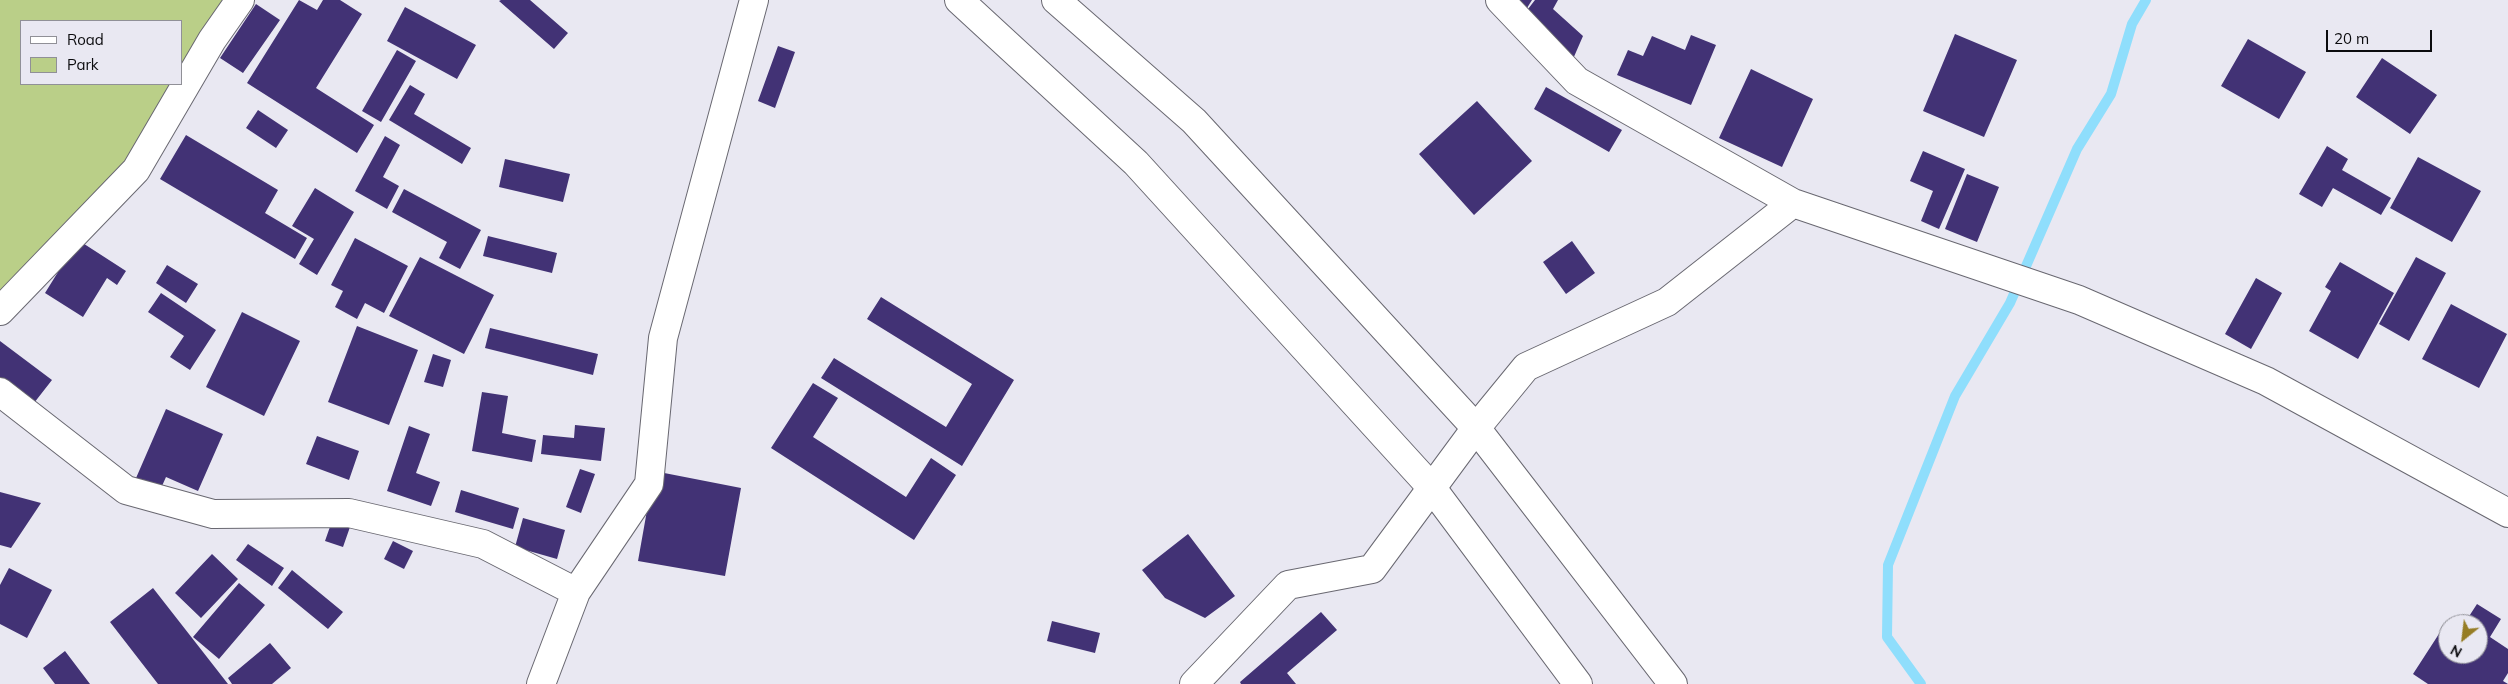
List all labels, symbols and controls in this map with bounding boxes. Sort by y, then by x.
legend [20,20,182,85]
scale bar [2328,20,2434,52]
text: 20 m [2334,29,2369,48]
text: Road [67,30,104,49]
text: Park [67,55,99,74]
north arrow [2438,614,2488,664]
text: N [2447,641,2465,662]

